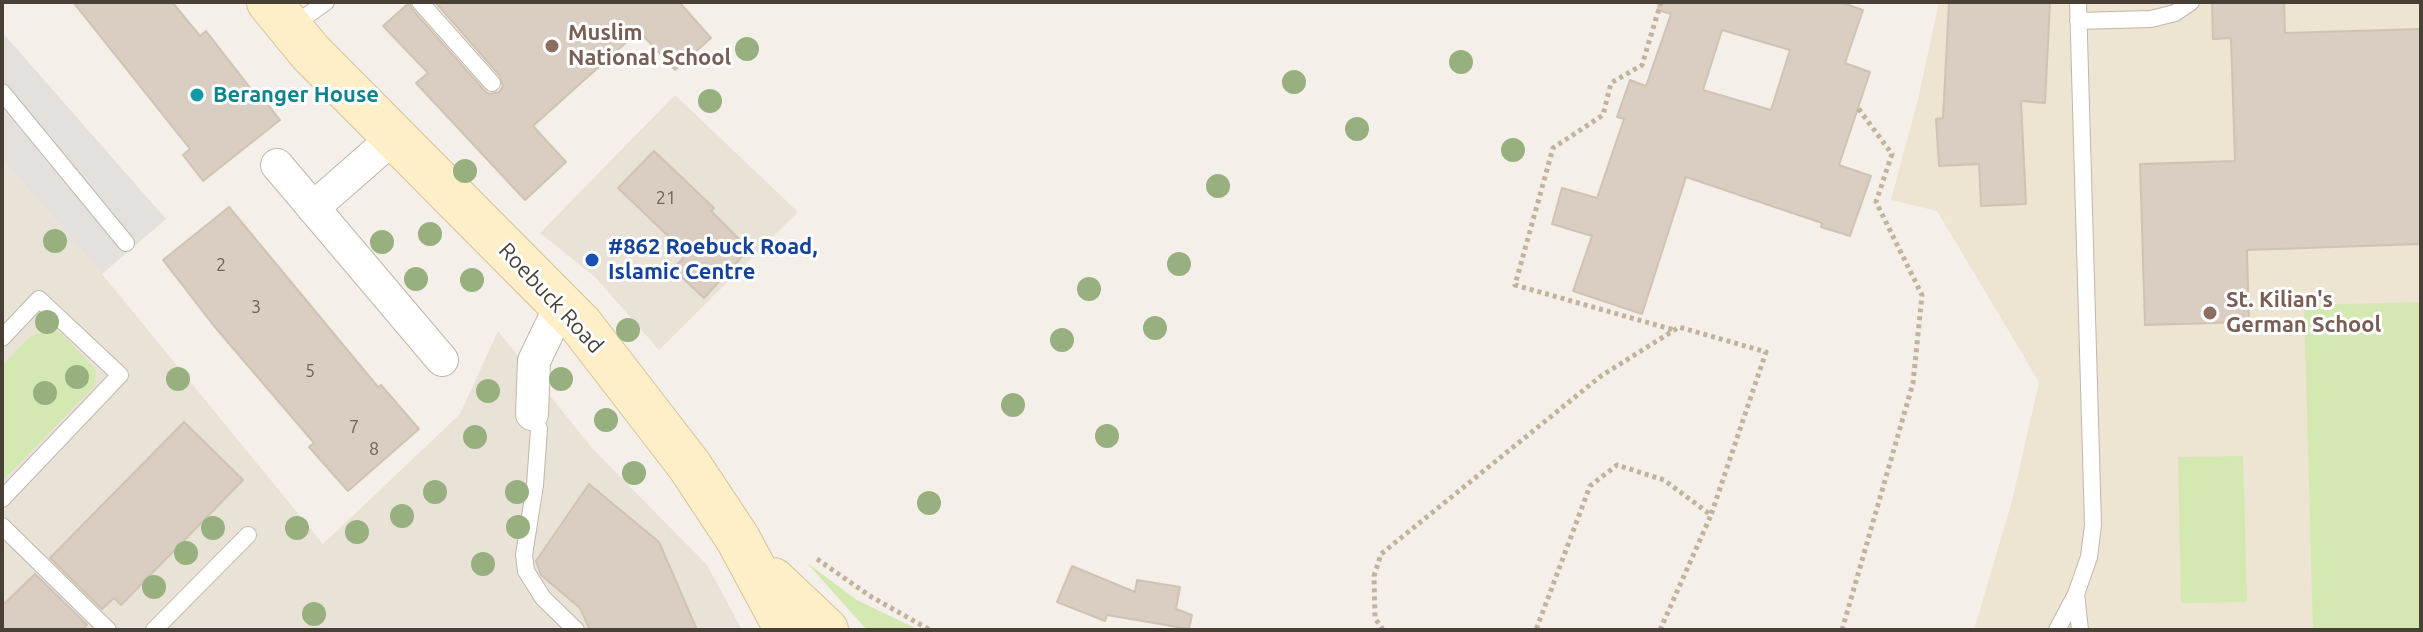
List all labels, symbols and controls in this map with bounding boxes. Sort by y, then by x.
place label: Muslim National School [568,20,731,72]
marker: Muslim National School [543,37,561,55]
place label: Beranger House [213,82,379,108]
marker: Beranger House [188,86,206,104]
house number: 21 [656,187,676,209]
place label: #862 Roebuck Road, Islamic Centre [608,234,818,286]
street label: Roebuck Road [493,237,609,359]
marker: #862 Roebuck Road, Islamic Centre [583,251,601,269]
house number: 2 [216,254,226,276]
place label: St. Kilian's German School [2226,287,2381,338]
house number: 3 [251,296,261,318]
marker: St. Kilian's German School [2201,304,2219,322]
house number: 5 [305,360,315,382]
house number: 7 [349,416,359,438]
house number: 8 [369,438,379,460]

